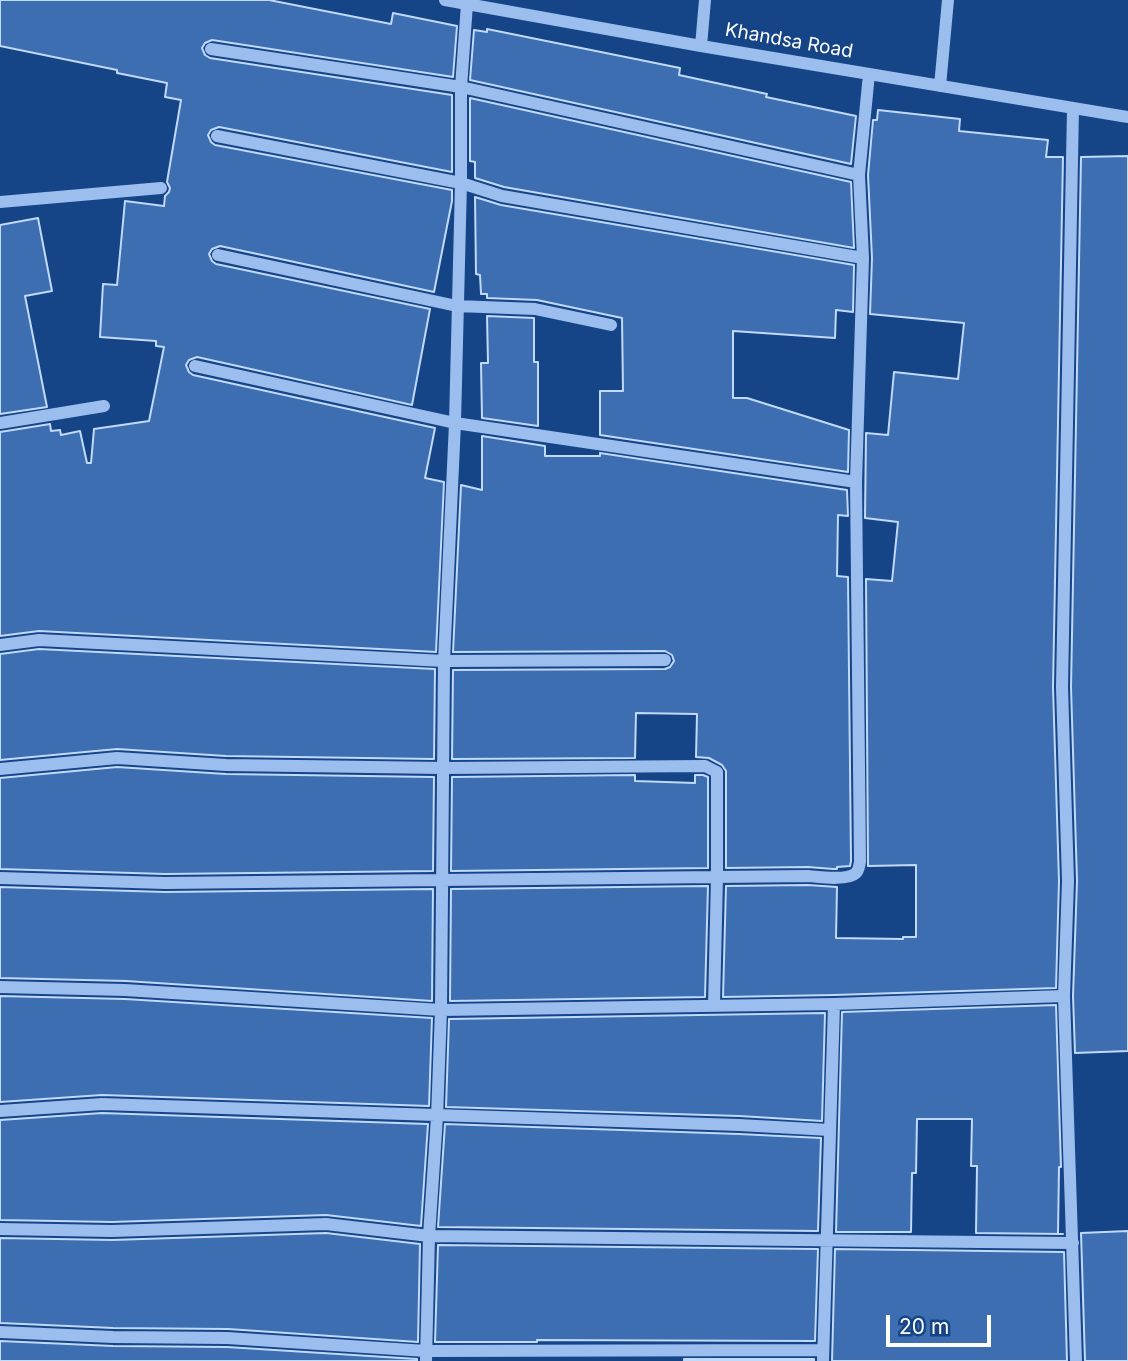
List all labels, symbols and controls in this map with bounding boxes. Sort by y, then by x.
street label: Khandsa Road [723,19,855,63]
scale bar [890,1302,995,1346]
text: 20 m [899,1314,949,1339]

